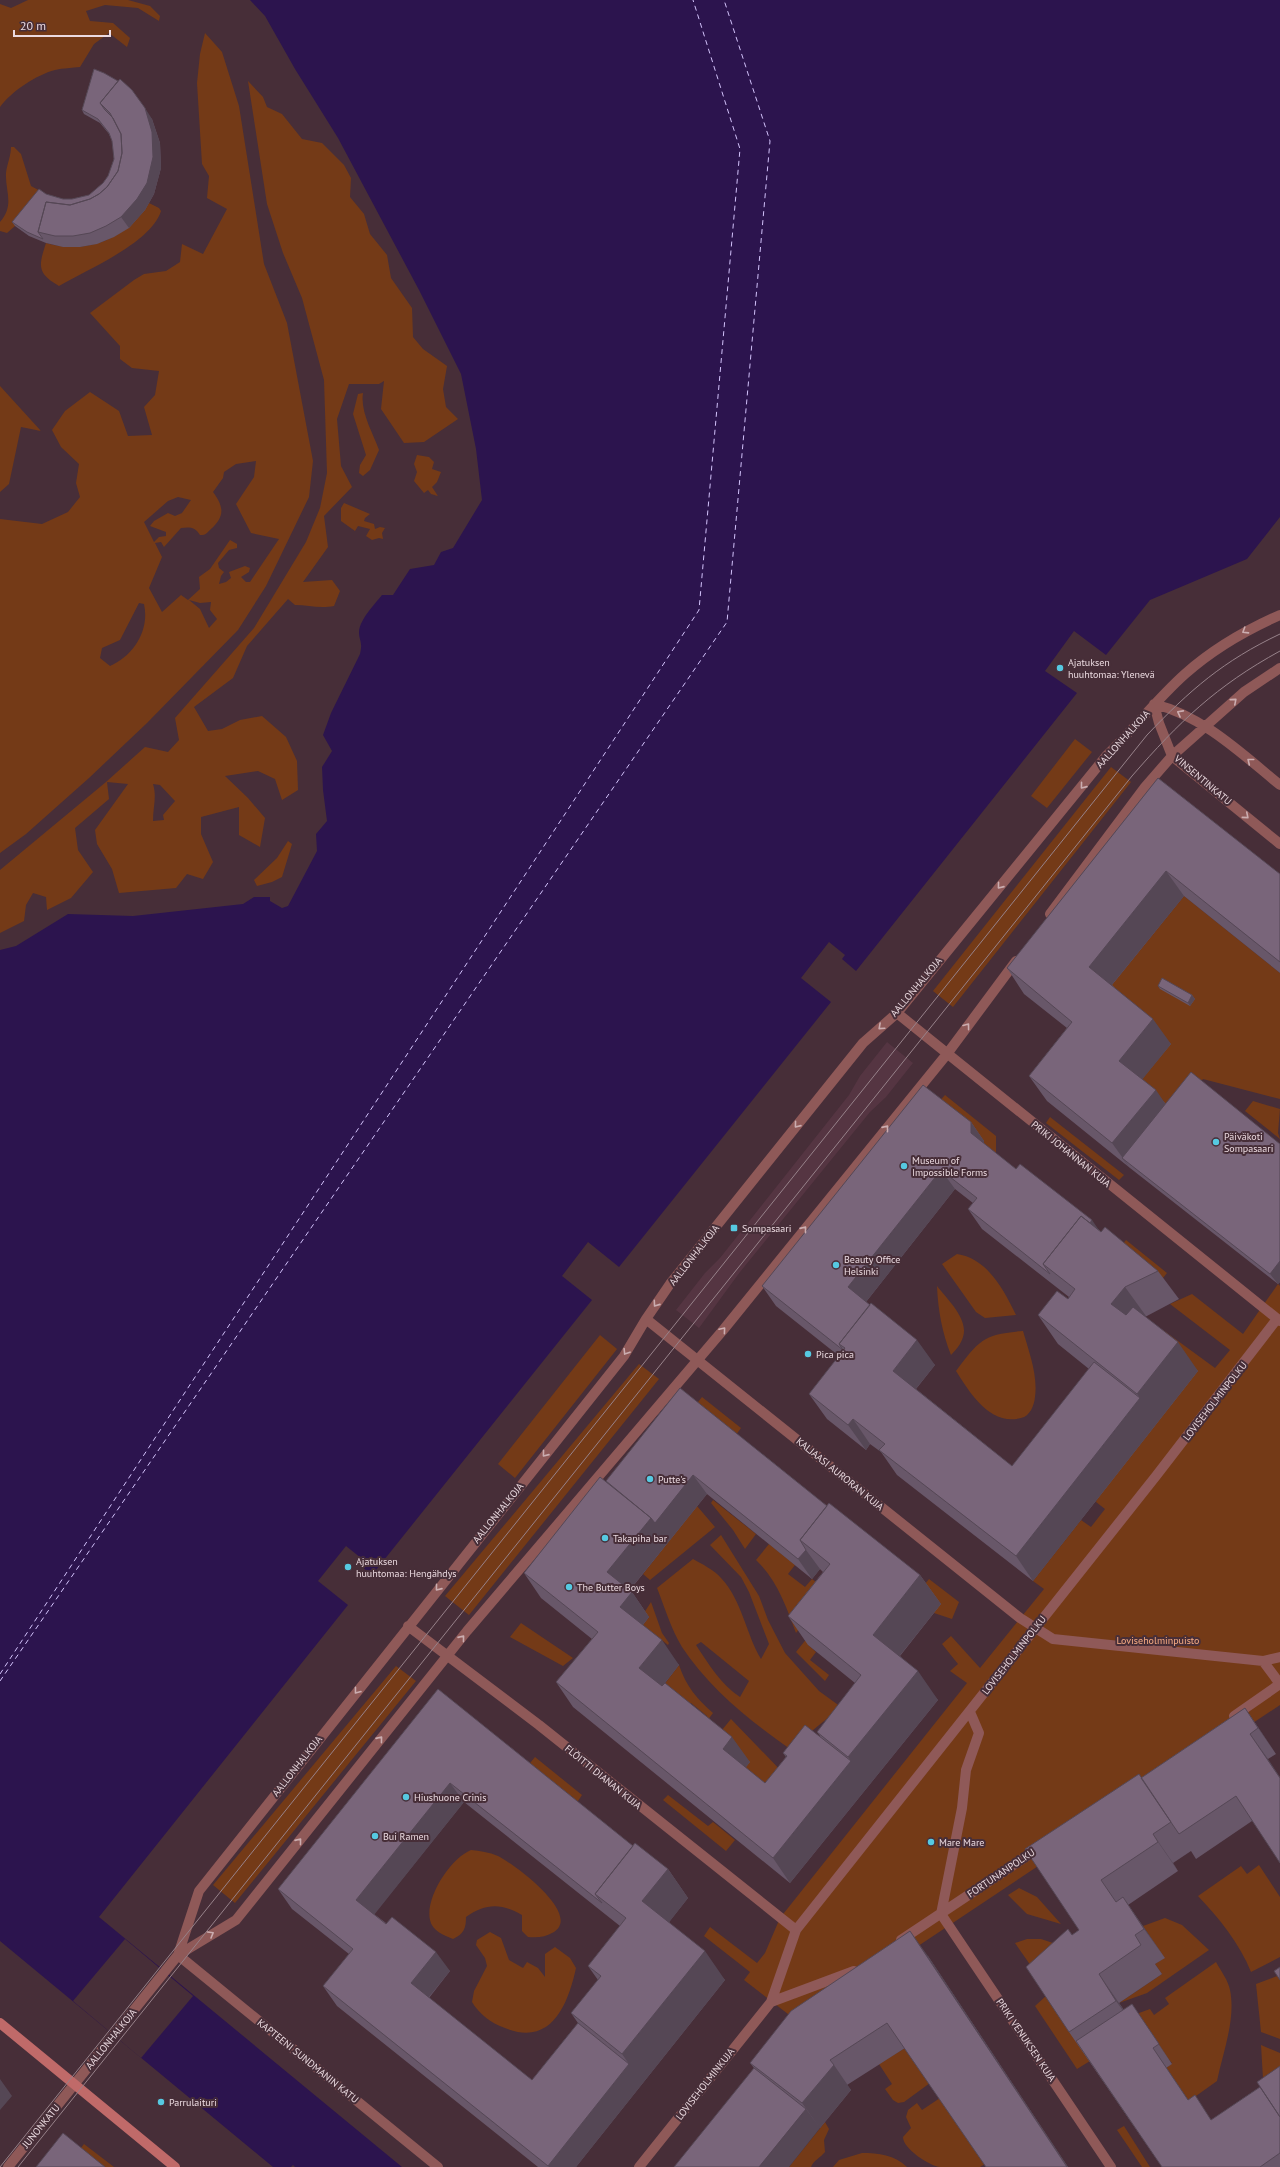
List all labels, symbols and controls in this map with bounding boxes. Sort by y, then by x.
scale bar [14,12,110,38]
text: 20 m [20,18,46,33]
one-way arrow [1242,627,1249,634]
place label: Ajatuksen huuhtomaa: Ylenevä [1068,656,1155,681]
marker: Ajatuksen huuhtomaa: Ylenevä [1055,663,1065,673]
one-way arrow [1229,698,1237,705]
street label: AALLONHALKOJA [1093,707,1153,771]
one-way arrow [1177,710,1185,717]
street label: VINSENTINKATU [1171,752,1234,808]
one-way arrow [1247,758,1254,765]
one-way arrow [1080,781,1087,788]
one-way arrow [1241,812,1248,819]
one-way arrow [997,881,1004,889]
street label: AALLONHALKOJA [887,954,945,1019]
one-way arrow [878,1022,886,1029]
one-way arrow [962,1024,969,1031]
street label: PRIKI JOHANNAN KUJA [1029,1118,1113,1190]
one-way arrow [795,1121,802,1128]
one-way arrow [881,1125,888,1133]
place label: Päiväkoti Sompasaari [1224,1130,1273,1155]
marker: Päiväkoti Sompasaari [1211,1137,1221,1147]
place label: Museum of Impossible Forms [912,1154,987,1179]
marker: Museum of Impossible Forms [899,1161,909,1171]
street label: AALLONHALKOJA [666,1222,722,1288]
place label: Sompasaari [742,1222,791,1235]
marker: Sompasaari [729,1223,739,1233]
one-way arrow [800,1227,807,1234]
place label: Beauty Office Helsinki [844,1253,900,1278]
marker: Beauty Office Helsinki [831,1260,841,1270]
one-way arrow [654,1300,661,1307]
one-way arrow [718,1328,725,1335]
one-way arrow [623,1348,631,1355]
place label: Pica pica [816,1348,854,1361]
marker: Pica pica [803,1349,813,1359]
street label: LOVISEHOLMINPOLKU [1180,1359,1250,1443]
street label: KALJAASI AURORAN KUJA [794,1435,887,1513]
one-way arrow [543,1450,550,1457]
place label: Putte's [658,1473,686,1486]
marker: Putte's [645,1474,655,1484]
street label: AALLONHALKOJA [470,1480,526,1546]
place label: Takapiha bar [613,1532,668,1545]
marker: Takapiha bar [600,1533,610,1543]
place label: Ajatuksen huuhtomaa: Hengähdys [356,1555,457,1580]
marker: Ajatuksen huuhtomaa: Hengähdys [343,1562,353,1572]
place label: The Butter Boys [577,1581,645,1594]
marker: The Butter Boys [564,1582,574,1592]
one-way arrow [435,1584,442,1591]
street label: LOVISEHOLMINPOLKU [979,1613,1049,1697]
park label: Loviseholminpuisto [1117,1634,1199,1647]
one-way arrow [457,1635,464,1643]
one-way arrow [355,1686,362,1693]
street label: AALLONHALKOJA [269,1733,325,1799]
one-way arrow [376,1737,383,1744]
street label: FLÖITTI DIANAN KUJA [562,1742,644,1812]
place label: Hiushuone Crinis [414,1791,486,1804]
marker: Hiushuone Crinis [401,1792,411,1802]
place label: Bui Ramen [383,1830,429,1843]
marker: Bui Ramen [370,1831,380,1841]
place label: Mare Mare [939,1836,984,1849]
marker: Mare Mare [926,1837,936,1847]
one-way arrow [295,1838,302,1846]
street label: FORTUNANPOLKU [965,1846,1037,1900]
one-way arrow [207,1932,214,1939]
street label: PRIKI VENUKSEN KUJA [993,1996,1059,2084]
street label: AALLONHALKOJA [83,2006,139,2072]
street label: KAPTEENI SUNDMANIN KATU [255,2016,361,2106]
street label: LOVISEHOLMINKUJA [673,2045,737,2123]
place label: Parrulaituri [169,2096,217,2109]
marker: Parrulaituri [156,2097,166,2107]
street label: JUNONKATU [19,2101,63,2151]

